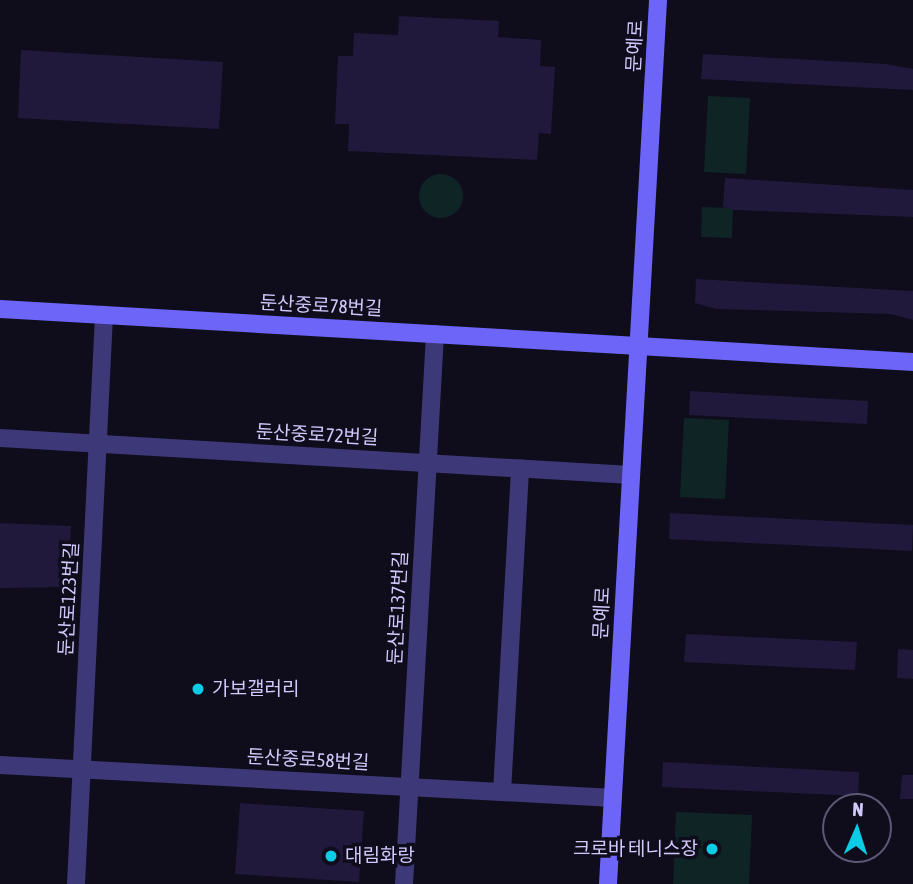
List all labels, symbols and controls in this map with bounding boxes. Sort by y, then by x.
street label: 문예로 [622,19,648,73]
street label: 둔산중로78번길 [259,291,383,321]
street label: 둔산중로72번길 [255,420,379,450]
street label: 둔산로123번길 [55,541,83,657]
street label: 둔산로137번길 [384,550,412,666]
street label: 문예로 [589,586,615,640]
place label: 가보갤러리 [212,678,299,700]
marker: 가보갤러리 [190,681,206,697]
street label: 둔산중로58번길 [246,745,370,775]
north arrow [822,793,892,863]
text: N [852,798,864,820]
place label: 크로바 테니스장 [573,838,698,860]
marker: 크로바 테니스장 [704,841,720,857]
place label: 대림화랑 [345,845,415,867]
marker: 대림화랑 [323,848,339,864]

